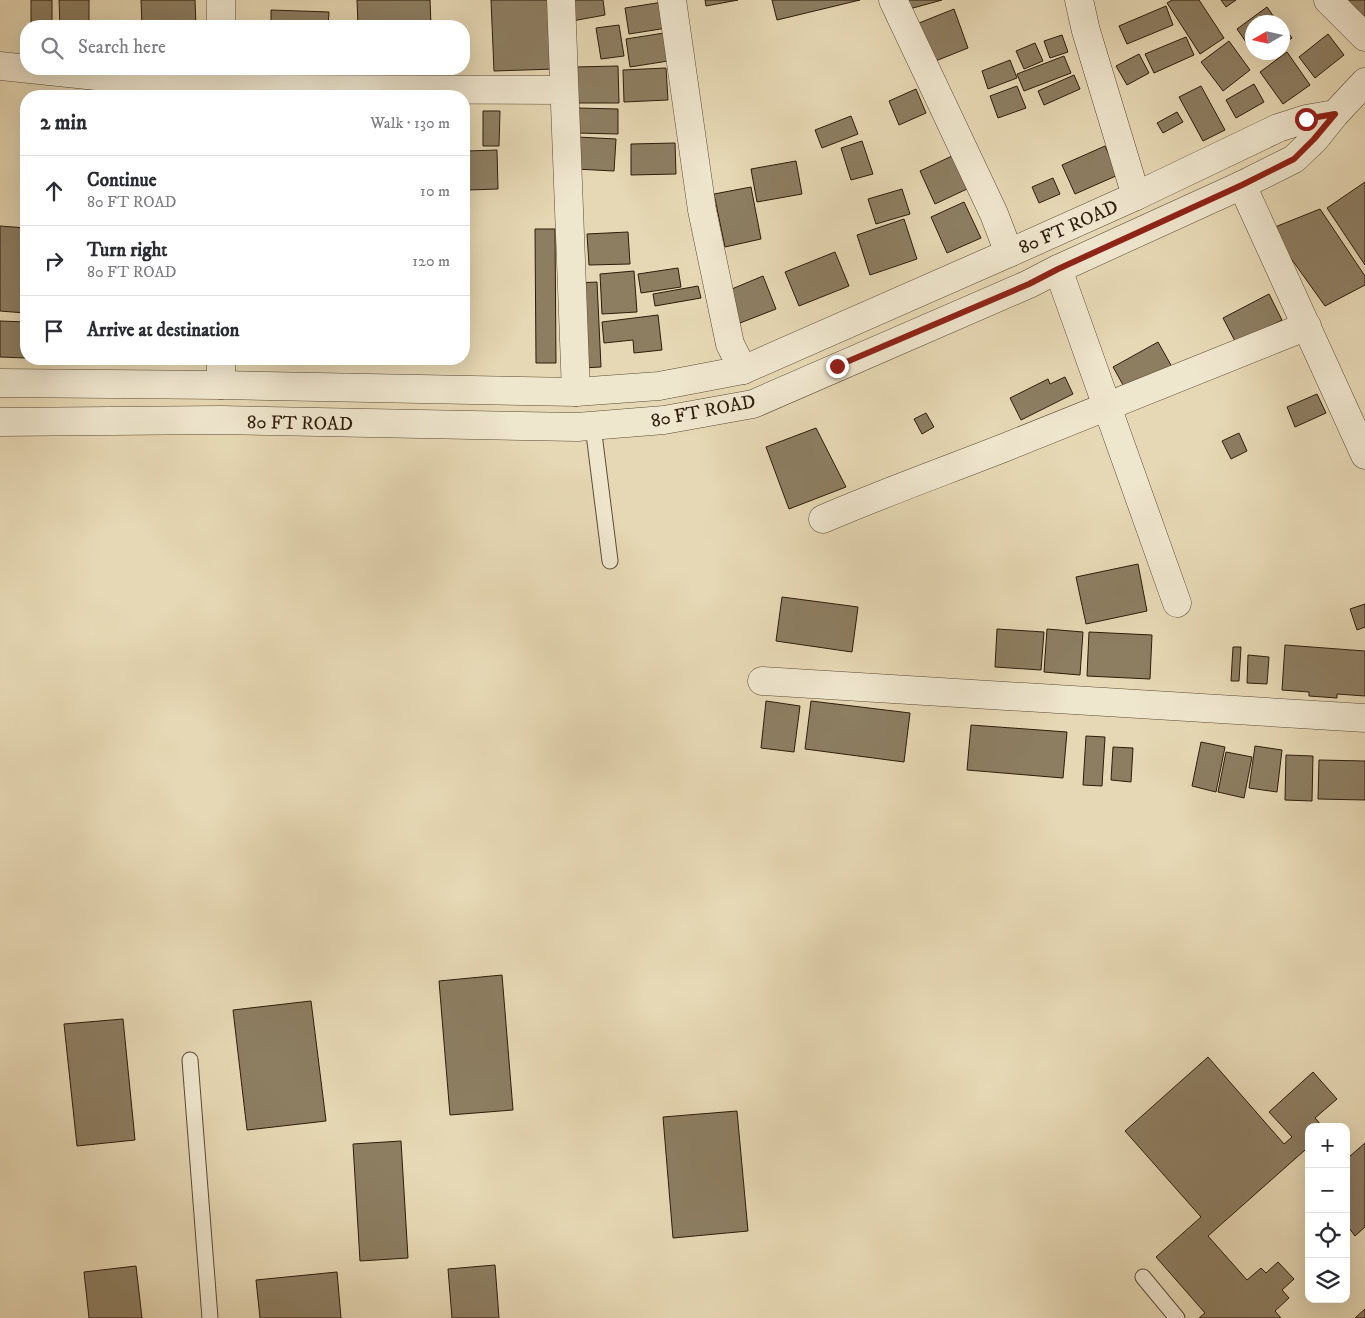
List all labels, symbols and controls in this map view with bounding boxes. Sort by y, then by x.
north arrow [1245,15,1290,60]
search box [20,20,470,75]
icon: search [38,34,66,62]
text: Search here [78,36,166,59]
route start [1295,108,1318,131]
text: 2 min [40,110,87,136]
text: Walk · 130 m [370,113,450,133]
text: Continue [87,169,157,192]
icon: ahead [40,177,68,205]
text: 10 m [420,181,450,201]
text: 80 FT ROAD [87,192,177,212]
street label: 80 FT ROAD [1015,195,1122,259]
text: Turn right [87,239,167,262]
icon: right [40,247,68,275]
text: 120 m [412,251,450,271]
text: 80 FT ROAD [87,262,177,282]
icon: arrive [40,317,68,345]
text: Arrive at destination [87,319,239,342]
route end [826,355,849,378]
street label: 80 FT ROAD [649,390,758,433]
street label: 80 FT ROAD [247,411,353,436]
map controls [1305,1123,1350,1303]
button: + [1305,1123,1350,1168]
button: − [1305,1168,1350,1213]
button: locate [1305,1213,1350,1258]
button: layers [1305,1258,1350,1303]

